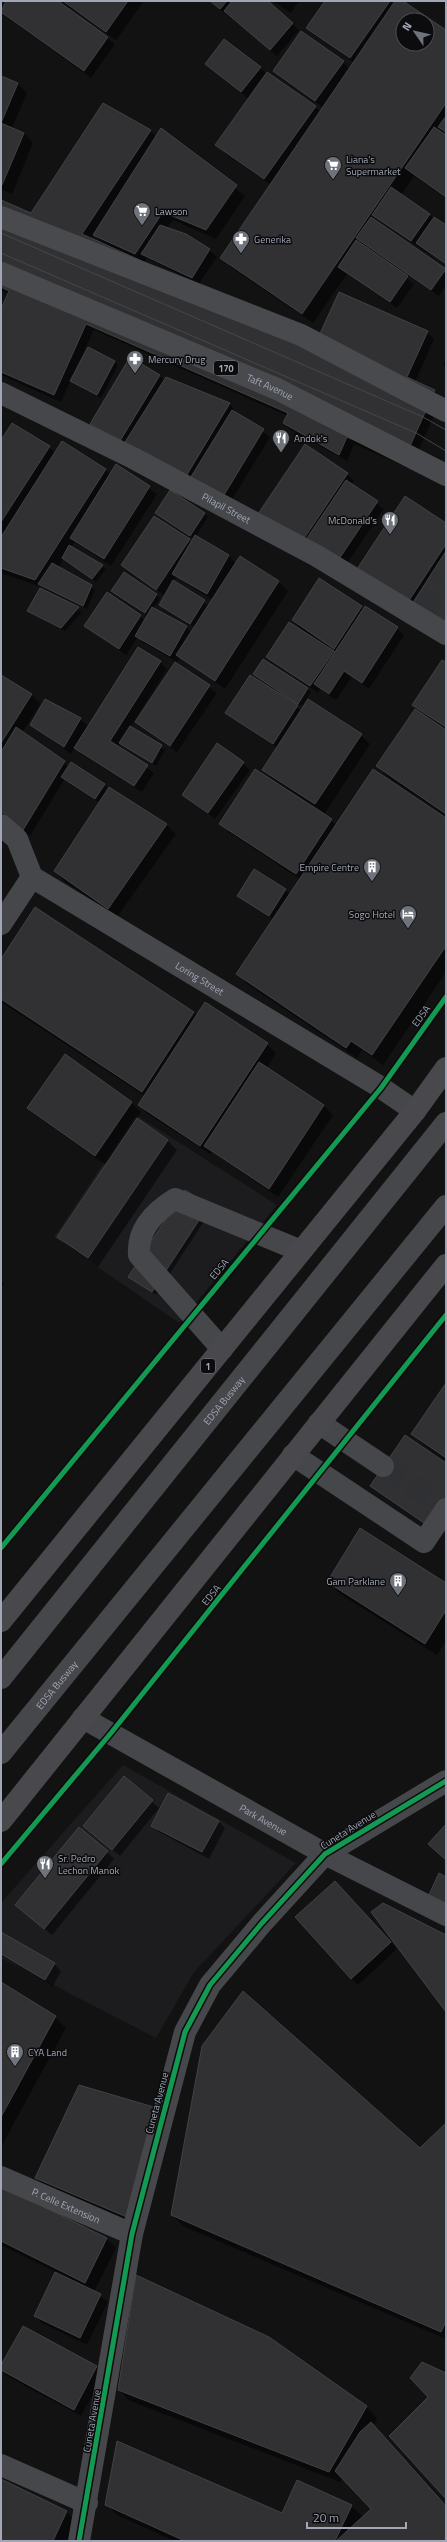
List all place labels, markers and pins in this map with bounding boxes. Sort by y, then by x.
place label: Liana's Supermarket [346,152,401,179]
supermarket icon: Liana's Supermarket [323,155,343,180]
supermarket icon: Lawson [132,201,152,226]
place label: Lawson [155,204,188,219]
pharmacy icon: Generika [231,229,251,254]
place label: Generika [254,232,291,247]
pharmacy icon: Mercury Drug [125,349,145,374]
place label: Mercury Drug [148,352,205,367]
restaurant icon: Andok's [271,428,291,453]
place label: Andok's [294,431,328,446]
restaurant icon: McDonald's [380,510,400,535]
place label: McDonald's [328,513,377,528]
building icon: Empire Centre [362,857,382,882]
place label: Empire Centre [299,860,359,875]
hotel icon: Sogo Hotel [398,904,418,929]
place label: Sogo Hotel [349,907,395,922]
building icon: Gam Parklane [388,1571,408,1596]
place label: Gam Parklane [326,1574,385,1589]
place label: Sr. Pedro Lechon Manok [58,1851,119,1878]
restaurant icon: Sr. Pedro Lechon Manok [35,1854,55,1879]
building icon: CYA Land [5,2042,25,2067]
place label: CYA Land [28,2045,67,2060]

